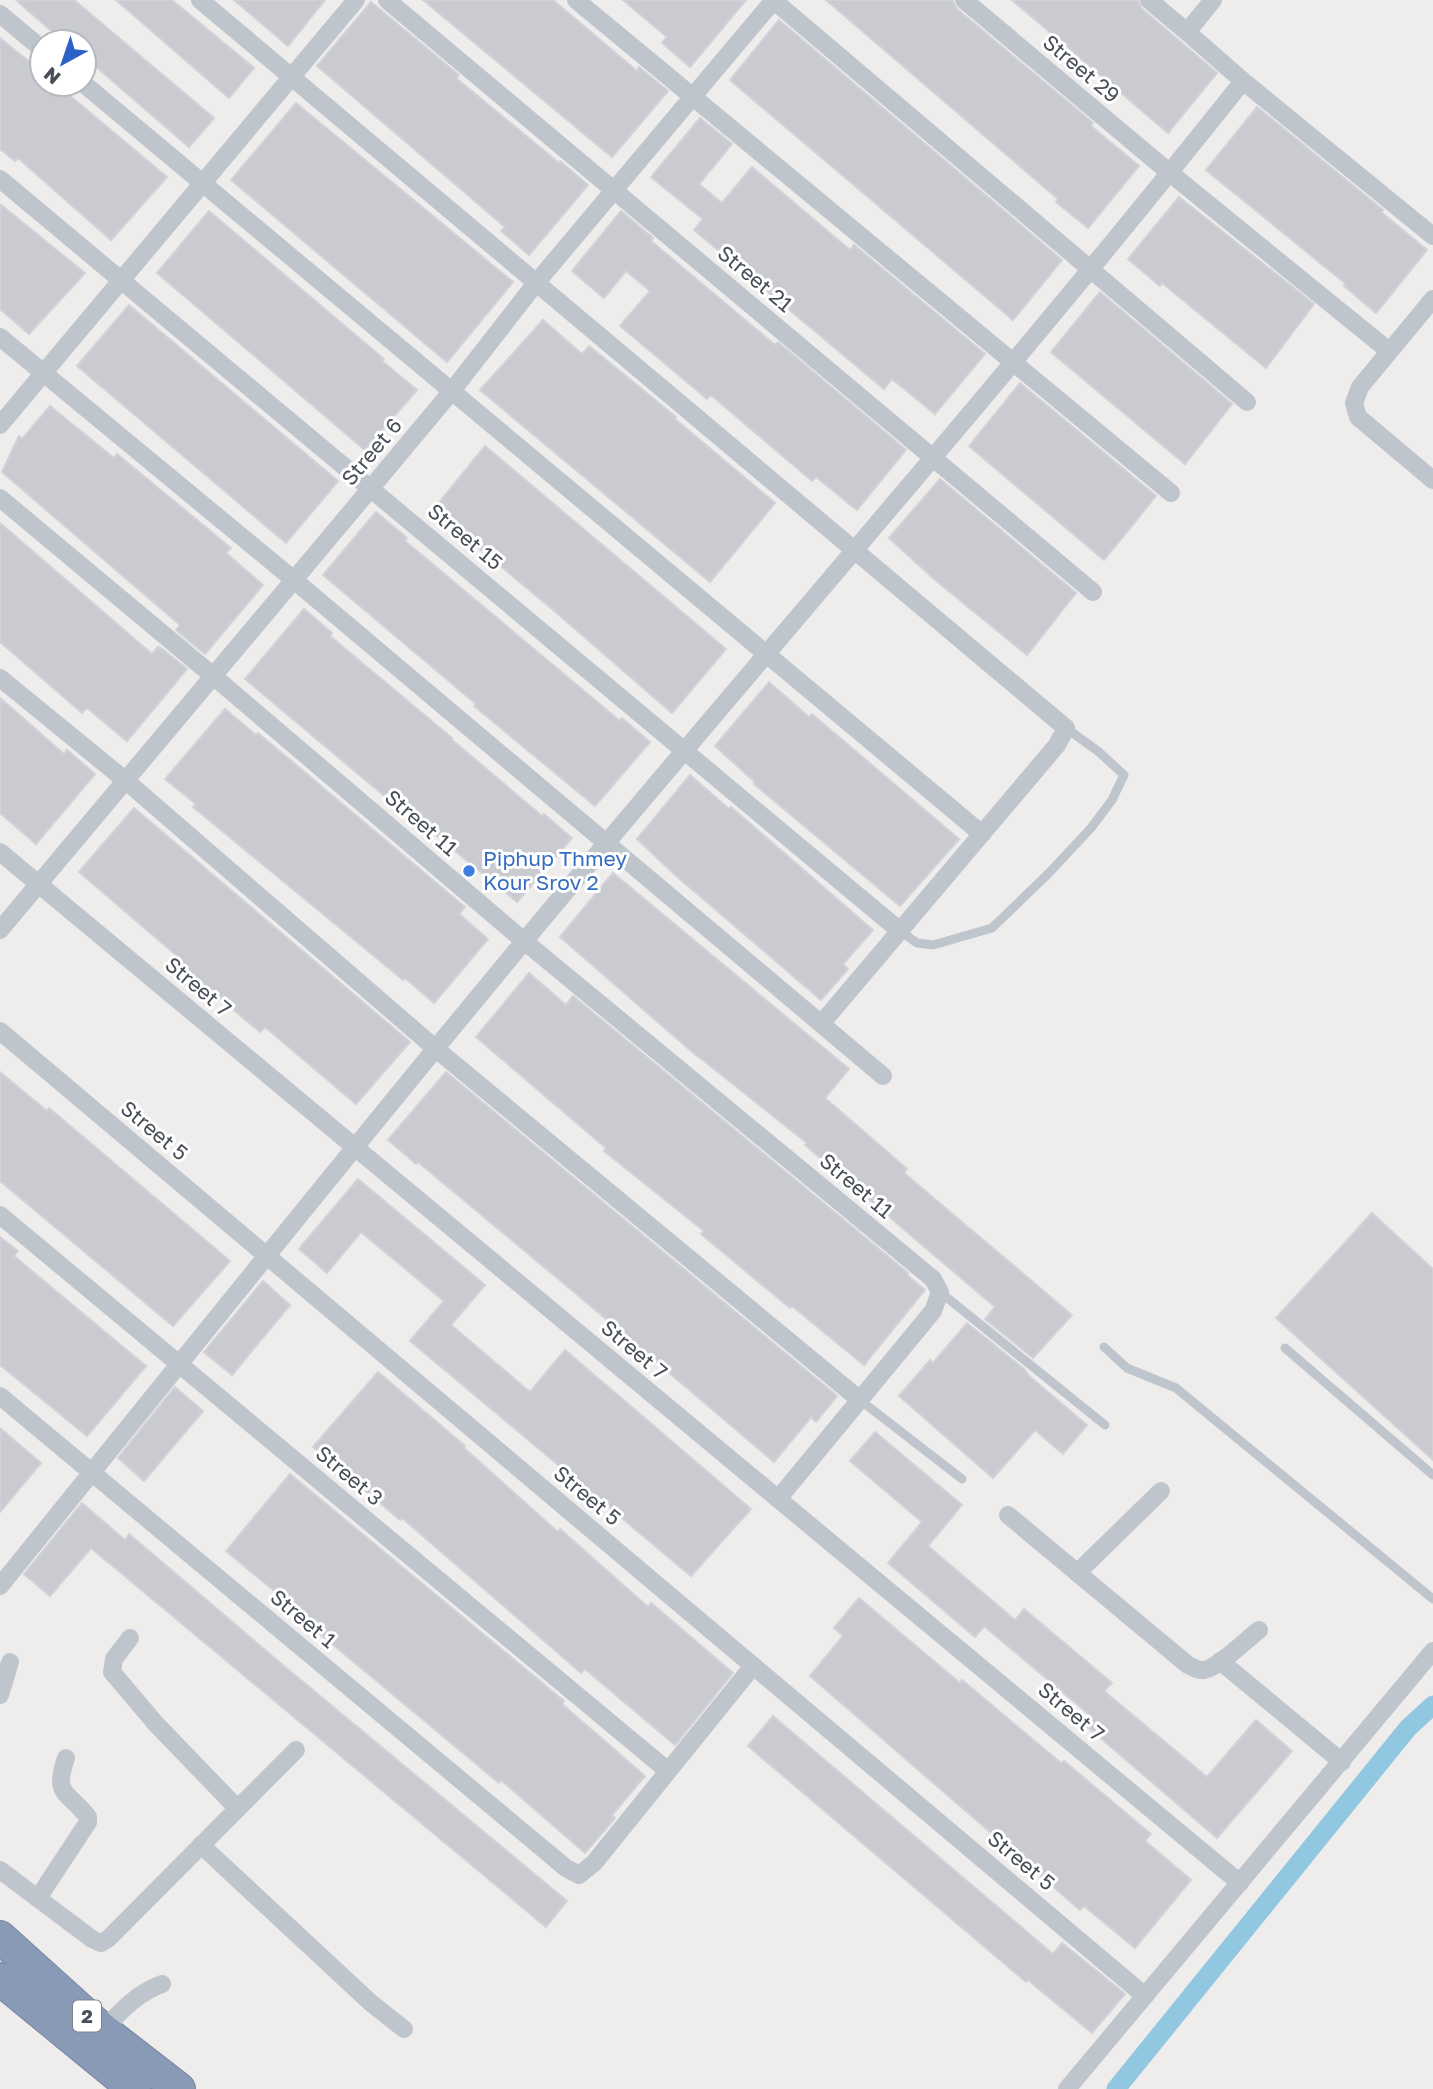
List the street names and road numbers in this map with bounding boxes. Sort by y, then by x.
street label: Street 29 [1038,29,1125,108]
street label: Street 21 [713,239,798,317]
street label: Street 6 [336,412,407,490]
street label: Street 15 [423,497,508,575]
street label: Street 11 [380,784,463,861]
street label: Street 7 [160,951,237,1021]
street label: Street 5 [116,1095,193,1166]
street label: Street 11 [815,1147,899,1223]
street label: Street 7 [596,1314,673,1384]
street label: Street 3 [311,1440,389,1511]
street label: Street 5 [549,1460,626,1531]
street label: Street 1 [266,1583,342,1653]
street label: Street 7 [1033,1676,1110,1746]
street label: Street 5 [983,1825,1060,1896]
road number: 2 [73,2000,101,2032]

